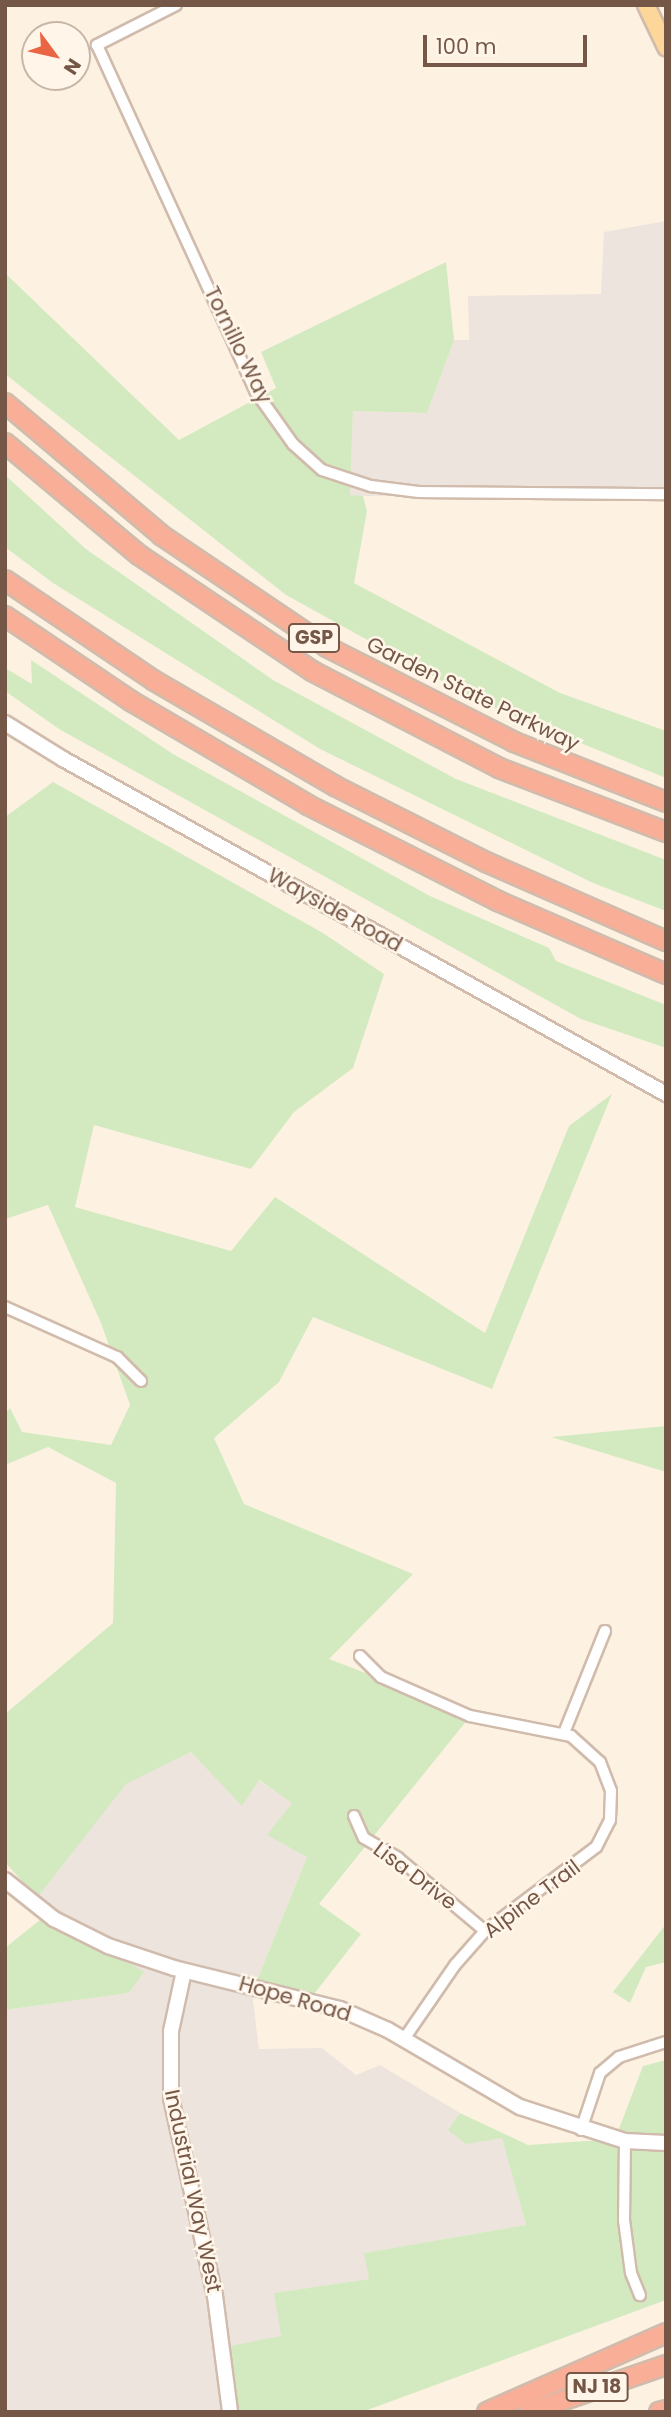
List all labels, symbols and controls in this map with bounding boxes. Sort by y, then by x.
north arrow [21,21,91,91]
scale bar [426,21,590,65]
text: 100 m [436,32,496,61]
text: N [57,53,88,80]
street label: Tornillo Way [199,282,277,408]
road number: GSP [288,622,340,653]
street label: Garden State Parkway [363,632,583,756]
street label: Wayside Road [263,863,407,957]
street label: Lisa Drive [368,1837,462,1915]
street label: Alpine Trail [479,1854,585,1944]
street label: Hope Road [236,1971,354,2027]
street label: Industrial Way West [159,2087,227,2295]
road number: NJ 18 [566,2372,628,2402]

